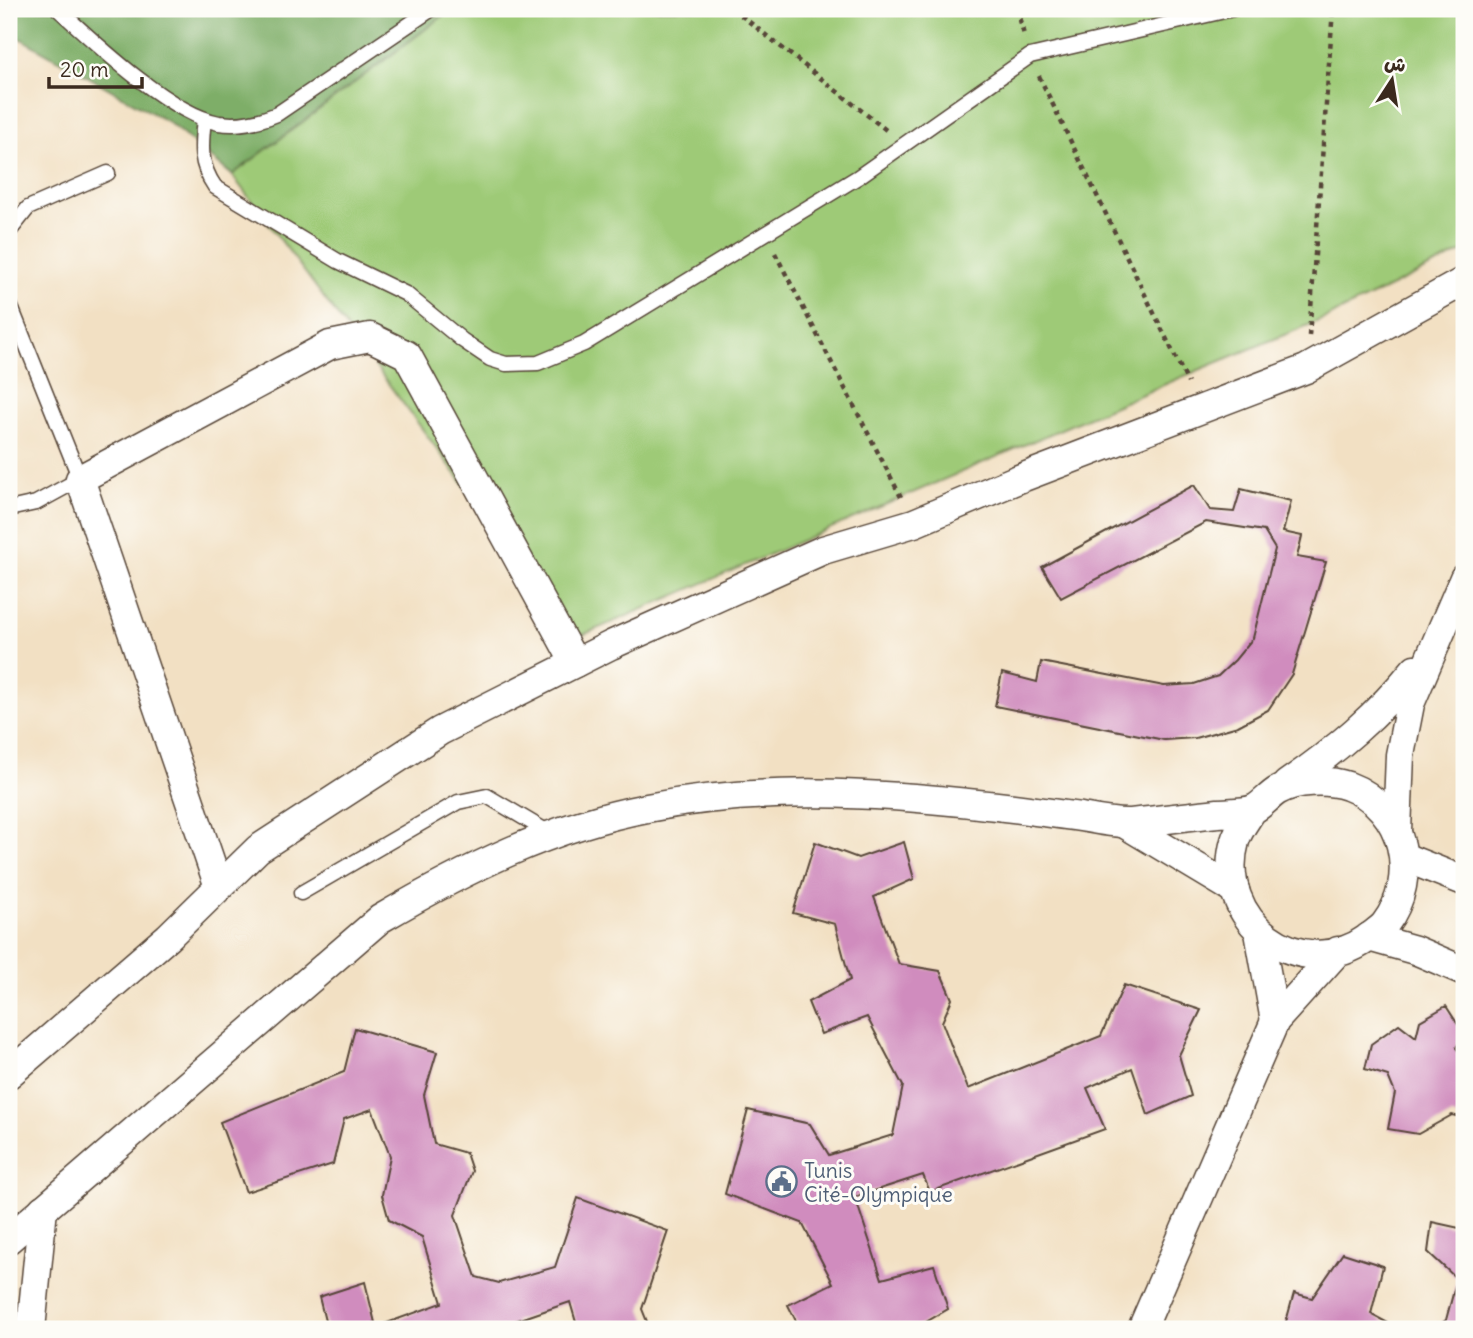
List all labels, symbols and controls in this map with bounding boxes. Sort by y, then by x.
scale bar [49,46,142,90]
north arrow [1358,46,1428,116]
text: ش [1383,49,1408,77]
text: 20 m [60,56,109,83]
place label: Tunis Cité-Olympique [804,1157,953,1208]
public building icon: Tunis Cité-Olympique [764,1165,798,1199]

